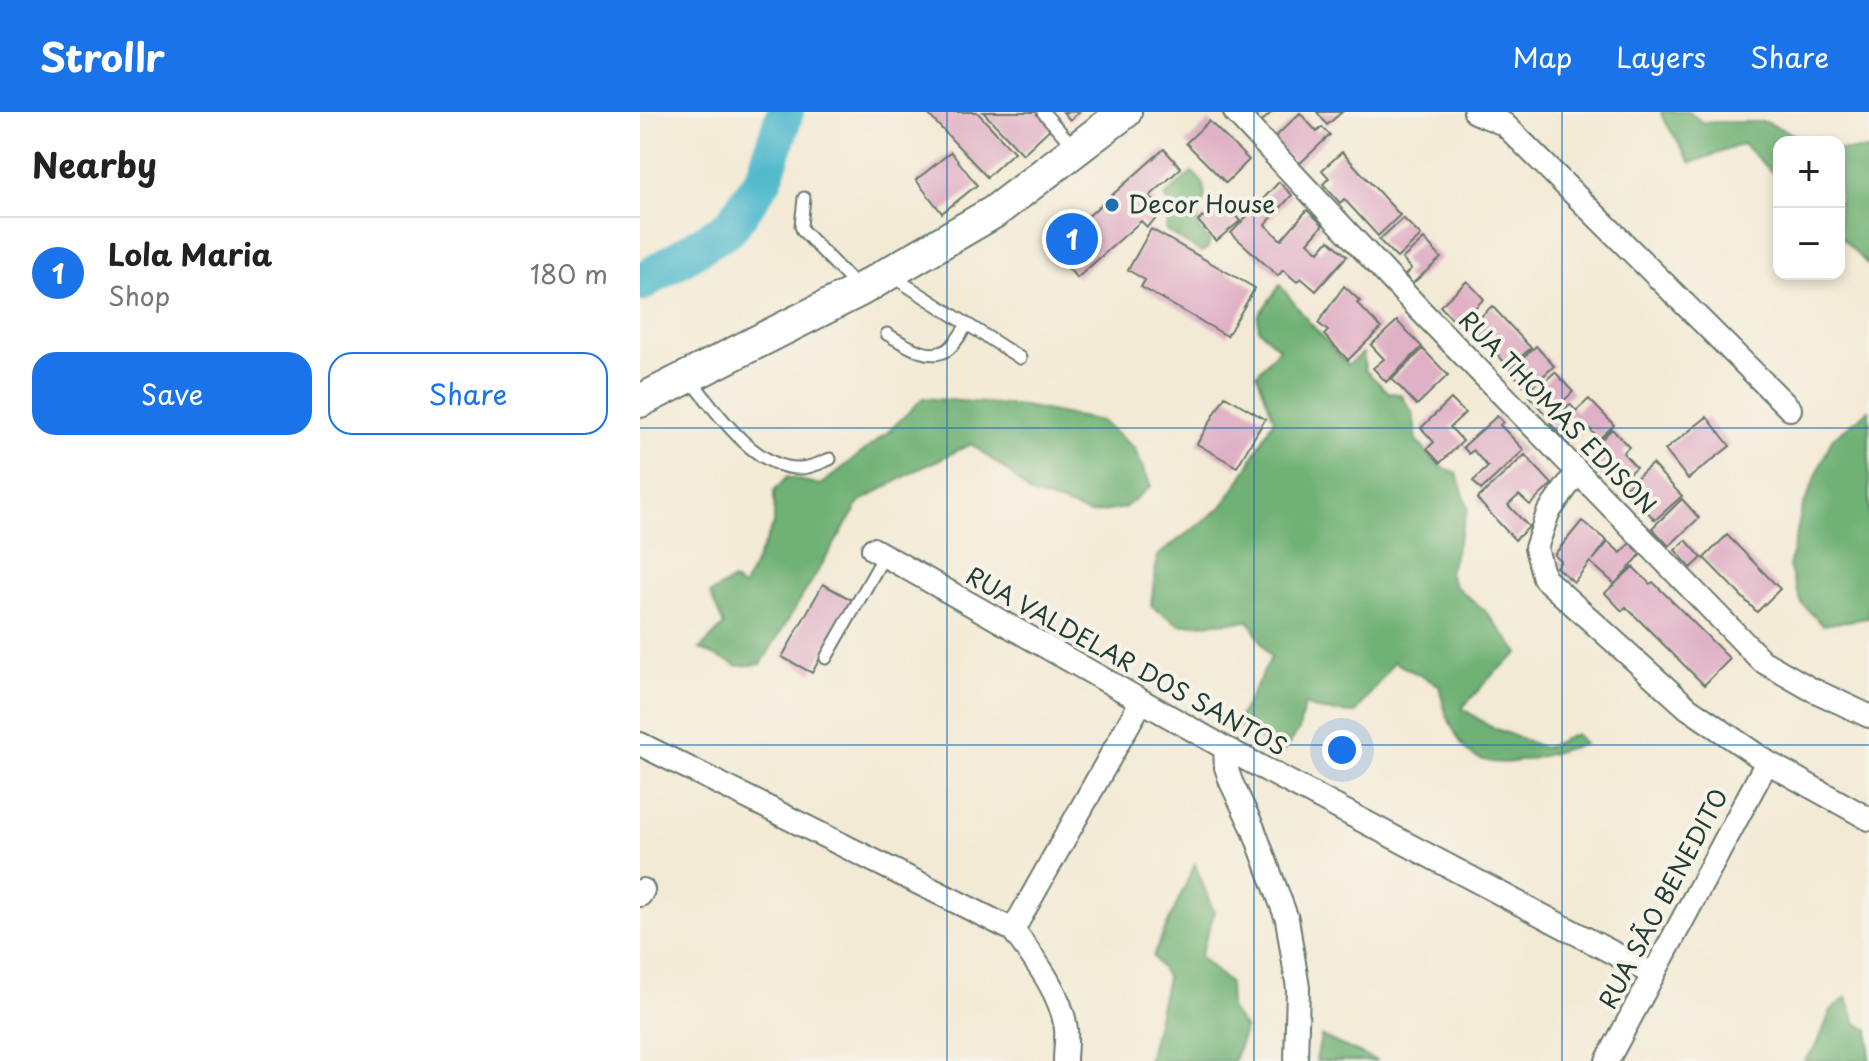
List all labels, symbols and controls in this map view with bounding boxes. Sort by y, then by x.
text: Strollr [40,28,165,85]
text: Map [1512,35,1572,78]
text: Layers [1616,35,1706,78]
text: Share [1750,35,1829,78]
map controls [1773,136,1845,280]
button: + [1773,136,1845,208]
text: Nearby [32,138,157,190]
place label: Decor House [1128,185,1275,221]
marker: Decor House [1103,196,1121,214]
button: − [1773,208,1845,280]
pin: 1 [1046,209,1098,269]
text: Lola Maria [108,231,272,276]
text: 1 [52,254,64,293]
text: 180 m [530,254,608,293]
text: Shop [108,276,170,315]
street label: RUA THOMAS EDISON [1451,302,1665,521]
button: Save [32,352,312,435]
button: Share [328,352,608,435]
street label: RUA VALDELAR DOS SANTOS [960,557,1294,764]
your location [1322,730,1362,770]
street label: RUA SÃO BENEDITO [1589,781,1736,1015]

